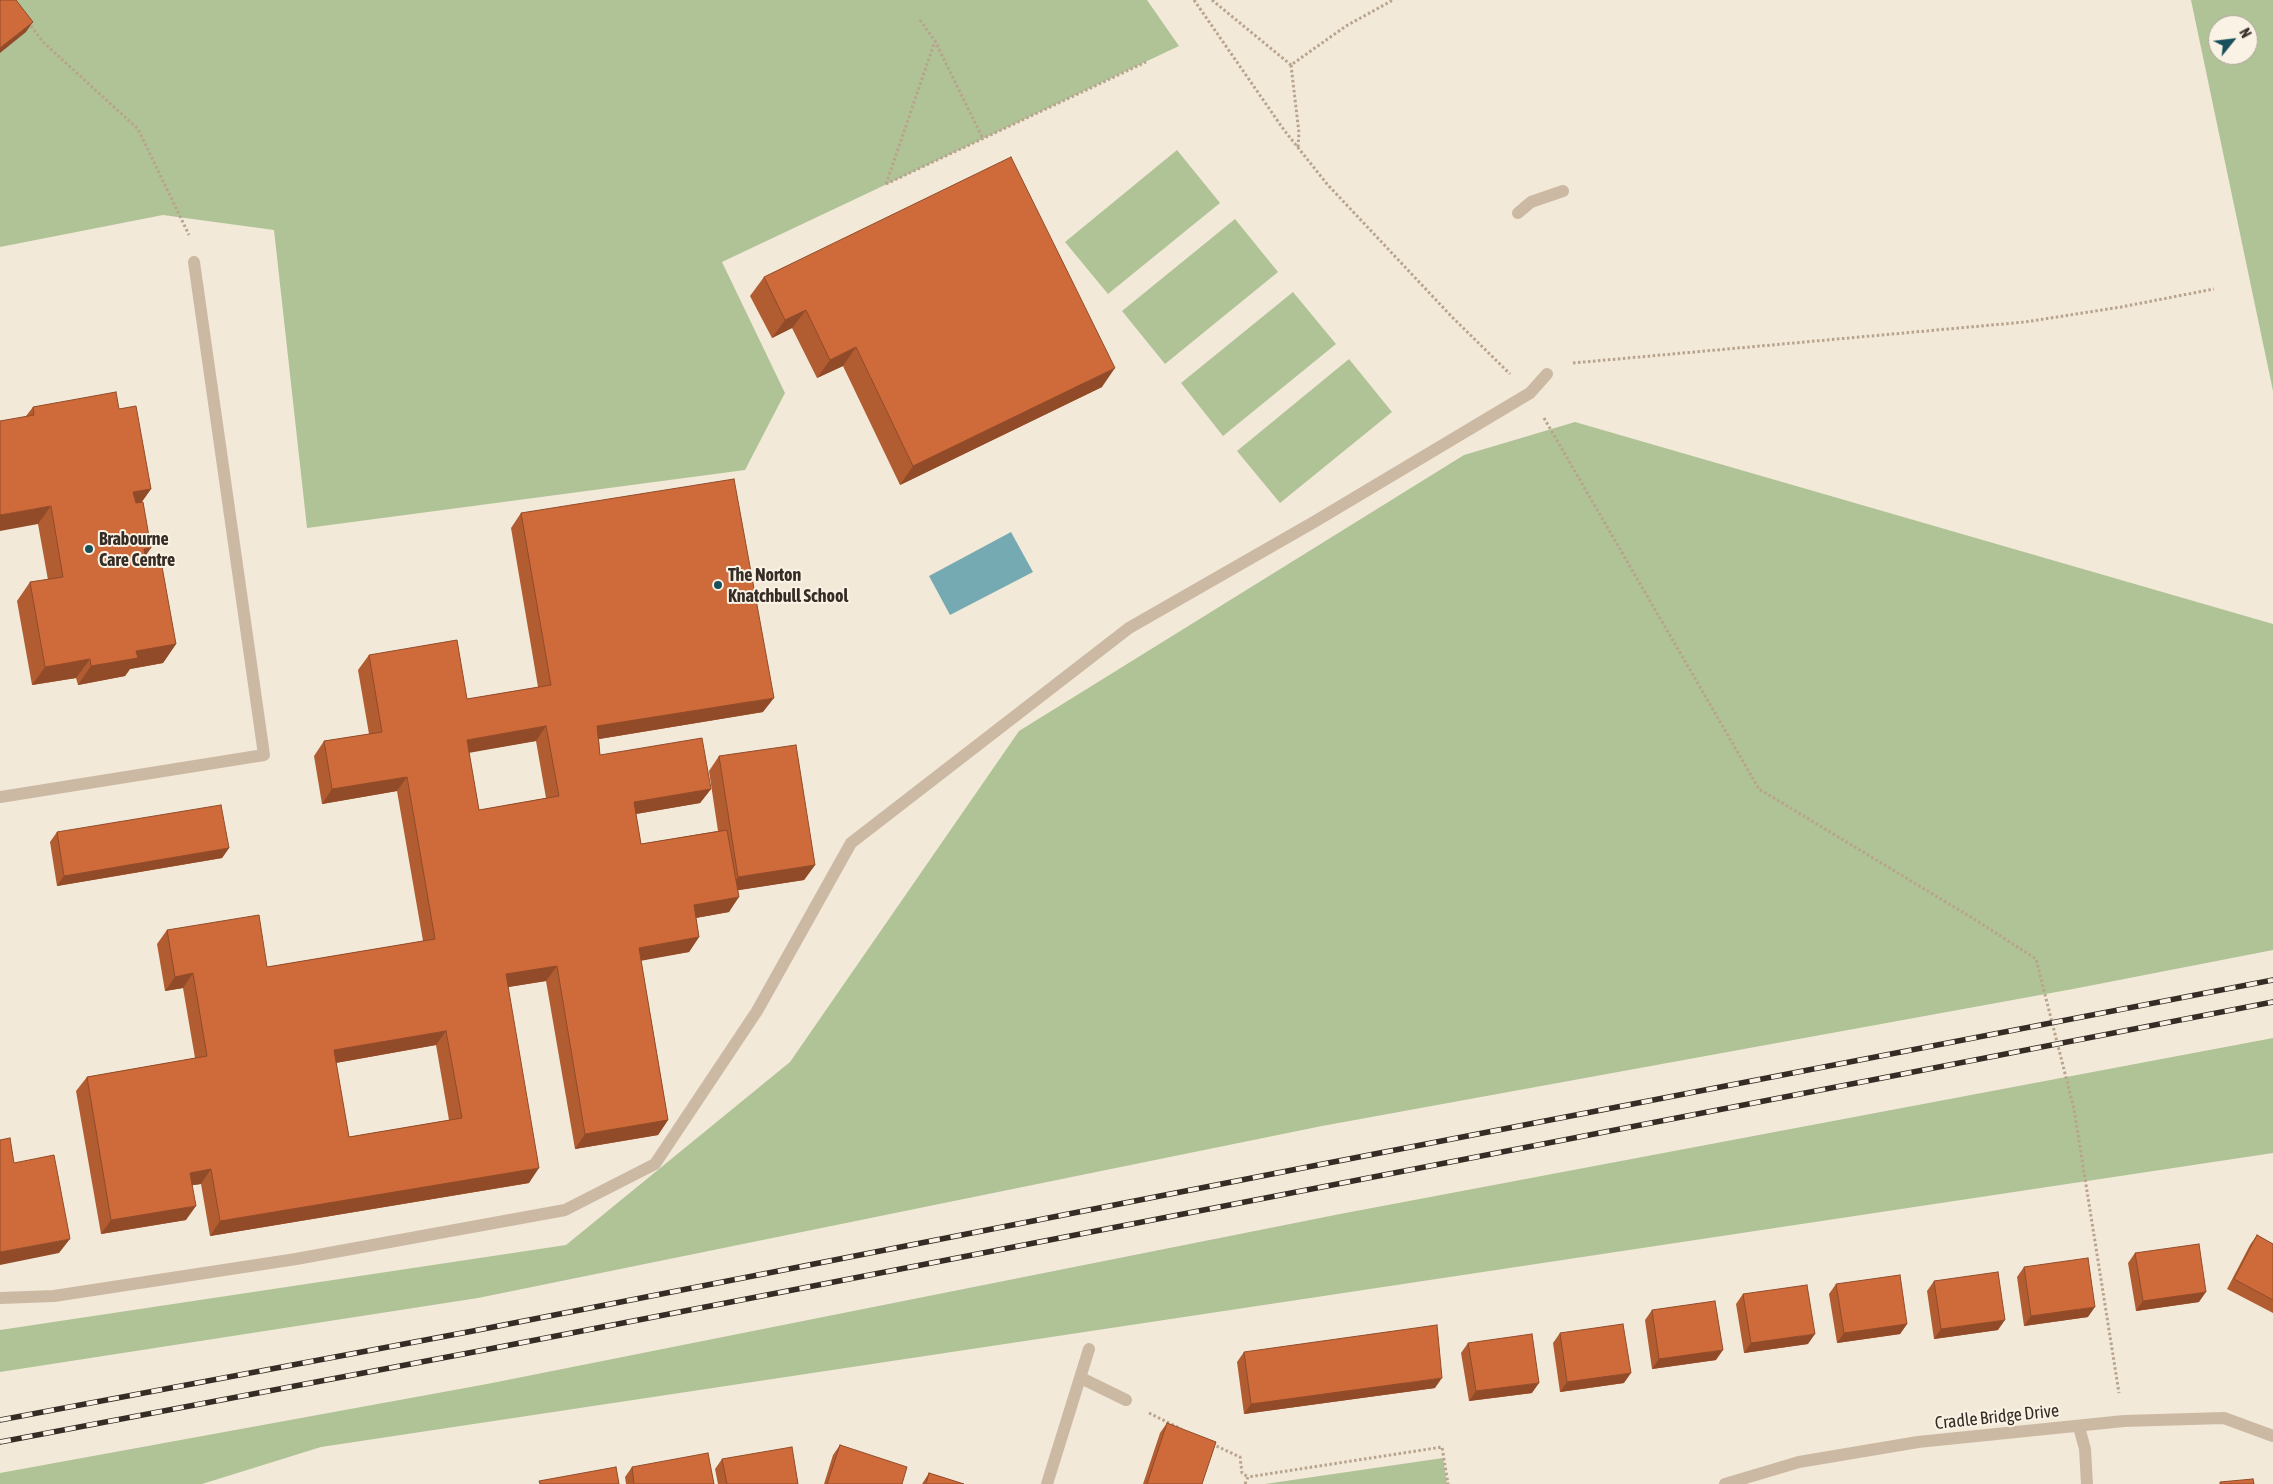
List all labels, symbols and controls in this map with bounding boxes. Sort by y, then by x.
north arrow [2208,15,2258,65]
text: N [2236,26,2254,41]
place label: Brabourne Care Centre [99,528,175,570]
marker: Brabourne Care Centre [83,543,95,555]
place label: The Norton Knatchbull School [728,564,848,606]
marker: The Norton Knatchbull School [712,579,724,591]
street label: Cradle Bridge Drive [1934,1400,2060,1434]

